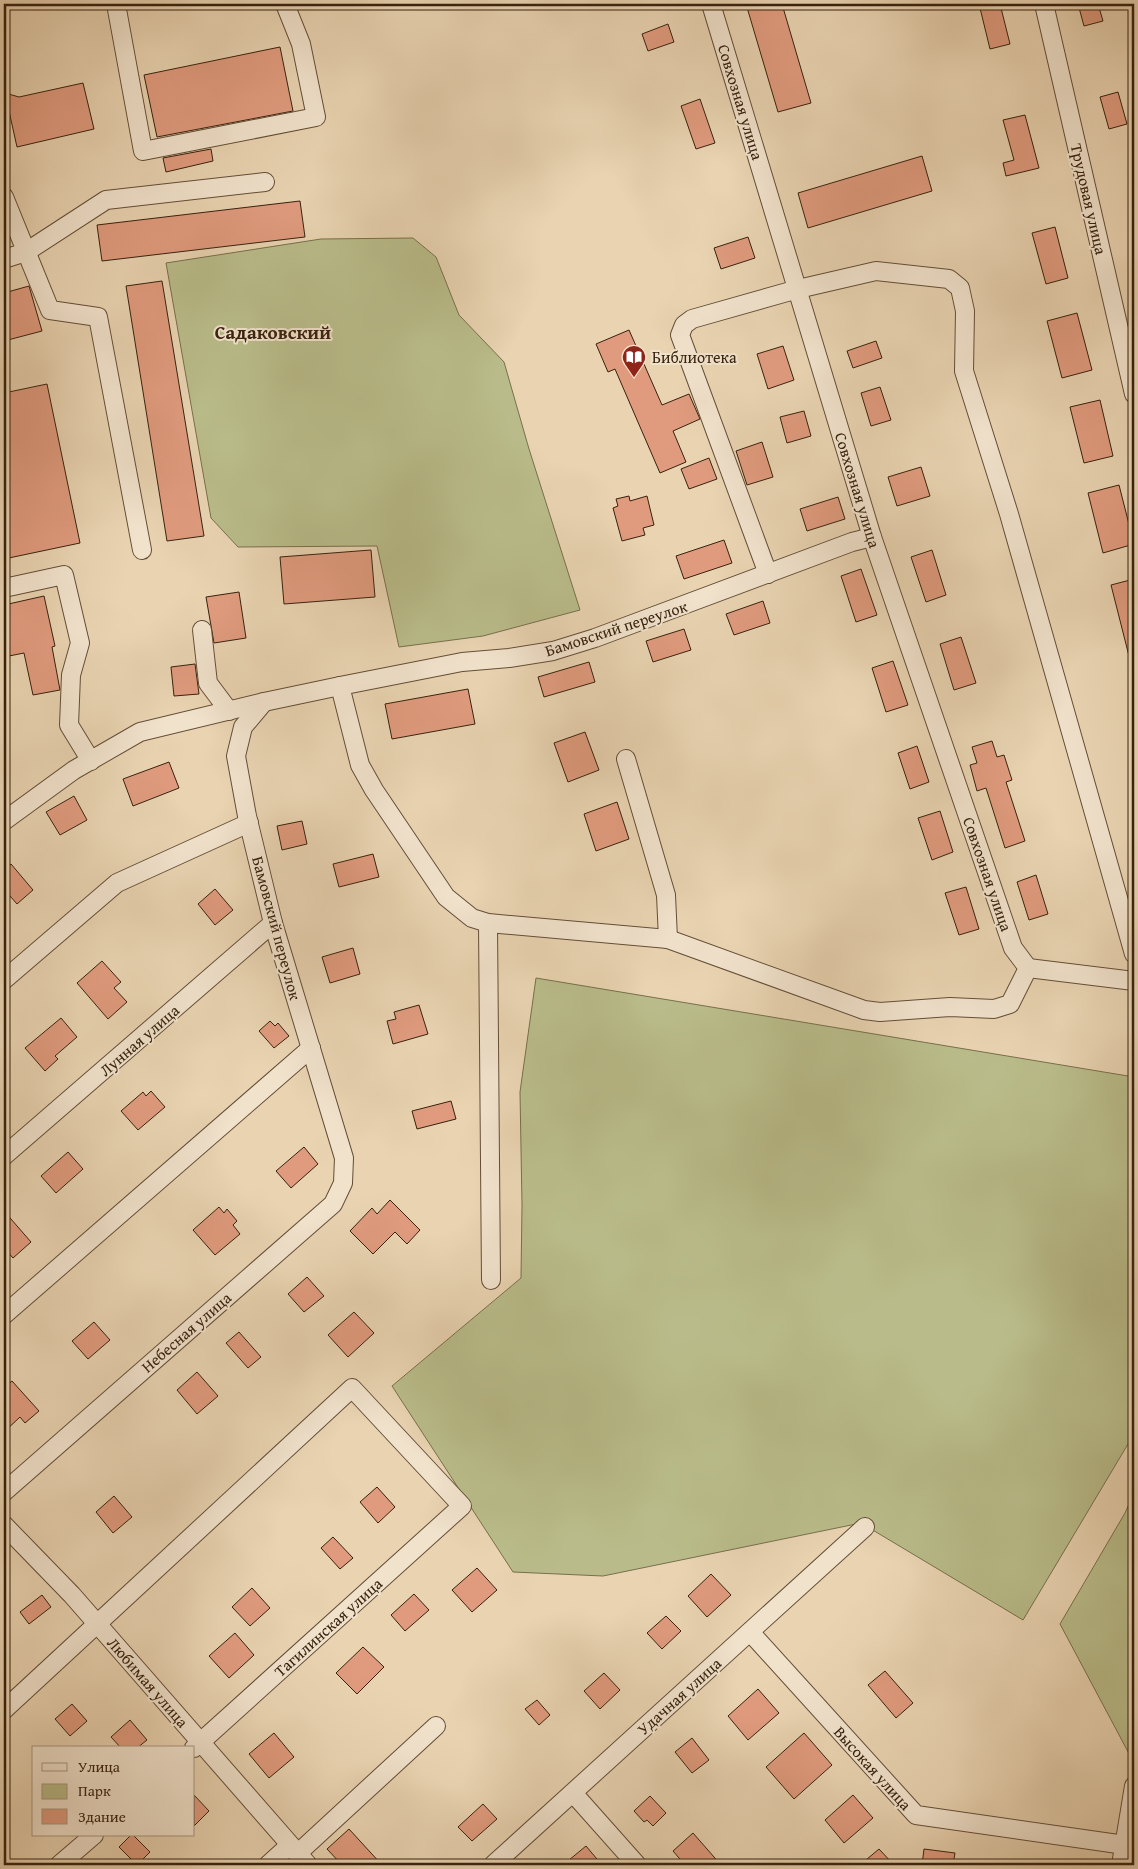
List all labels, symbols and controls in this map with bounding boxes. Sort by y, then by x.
street label: Совхозная улица [712,41,770,163]
street label: Трудовая улица [1065,141,1113,257]
district label: Садаковский [215,318,331,346]
library icon: Библиотека [621,344,647,378]
place label: Библиотека [652,345,737,369]
street label: Совхозная улица [829,429,887,551]
street label: Бамовский переулок [542,593,691,662]
street label: Совхозная улица [957,814,1019,935]
street label: Бамовский переулок [246,853,308,1003]
street label: Лунная улица [94,998,185,1082]
street label: Небесная улица [136,1286,237,1378]
street label: Тагилинская улица [269,1572,388,1682]
street label: Любимая улица [102,1631,194,1733]
street label: Удачная улица [631,1651,727,1740]
street label: Высокая улица [829,1720,918,1816]
legend [32,1746,195,1836]
text: Улица [78,1756,121,1777]
text: Парк [78,1780,111,1801]
text: Здание [78,1806,126,1827]

